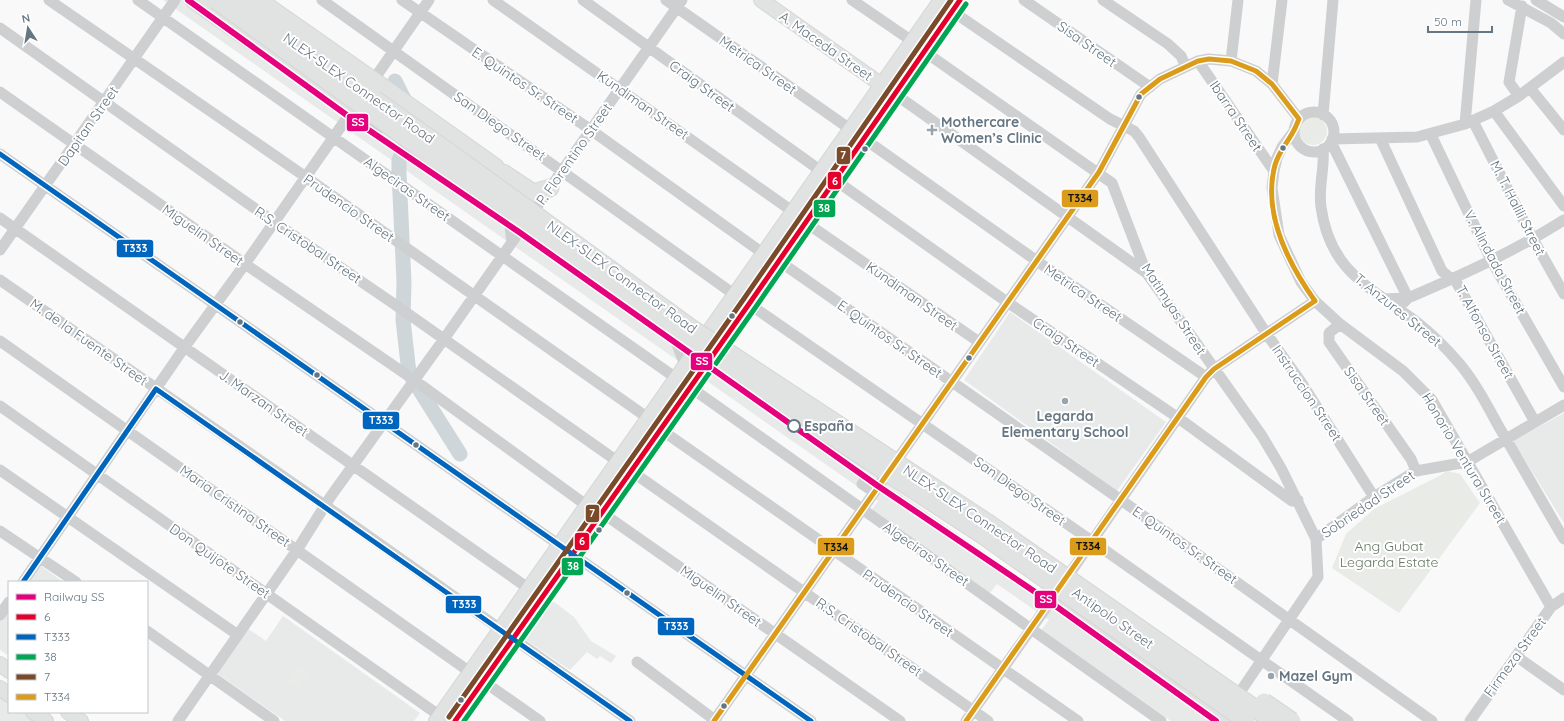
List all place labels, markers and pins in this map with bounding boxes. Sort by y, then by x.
unlabelled marker [1134,92,1144,102]
place label: Mothercare Women’s Clinic [941,113,1042,147]
marker: Mothercare Women’s Clinic [926,124,938,136]
unlabelled marker [1278,143,1288,153]
unlabelled marker [860,144,870,154]
unlabelled marker [727,311,737,321]
unlabelled marker [235,317,245,327]
unlabelled marker [964,353,974,363]
unlabelled marker [312,370,322,380]
marker: Legarda Elementary School [1060,396,1070,406]
place label: Legarda Elementary School [1001,407,1129,441]
place label: España [804,417,853,435]
marker: España [787,419,801,433]
unlabelled marker [411,440,421,450]
unlabelled marker [594,525,604,535]
unlabelled marker [622,588,632,598]
place label: Mazel Gym [1279,667,1353,685]
marker: Mazel Gym [1266,671,1276,681]
unlabelled marker [456,695,466,705]
unlabelled marker [719,701,729,711]

